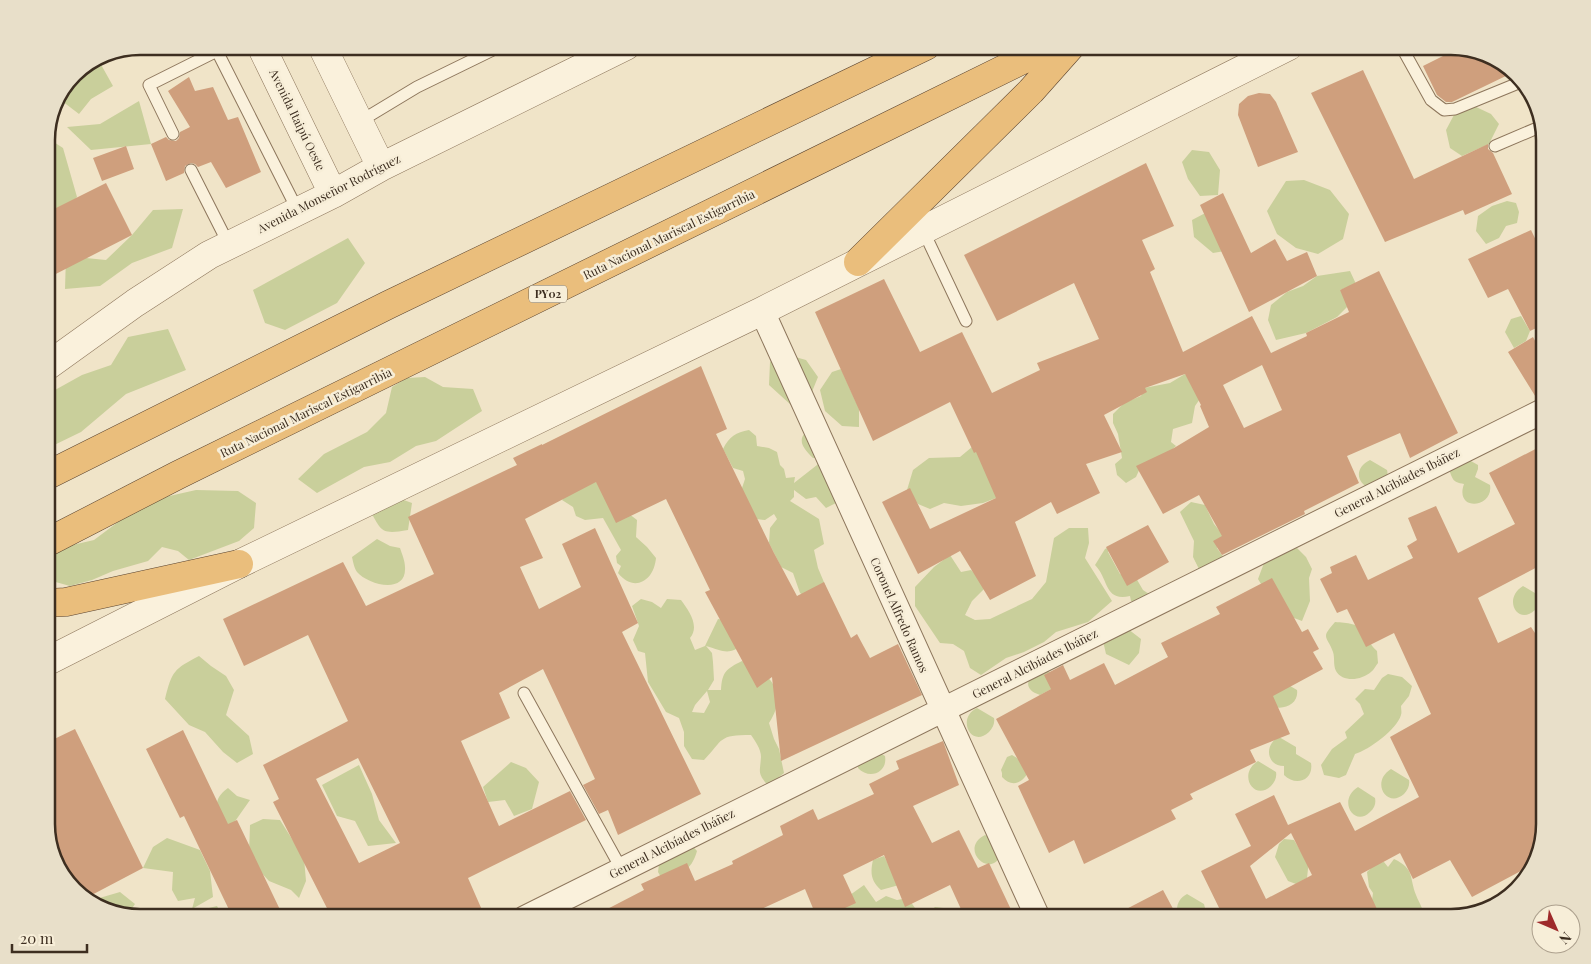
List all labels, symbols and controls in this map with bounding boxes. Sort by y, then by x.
street label: Avenida Itaipú Oeste [266,65,329,173]
street label: Avenida Monseñor Rodríguez [253,150,403,237]
street label: Ruta Nacional Mariscal Estigarribia [580,185,757,283]
road number: PY02 [529,286,567,302]
street label: Ruta Nacional Mariscal Estigarribia [217,363,394,461]
street label: General Alcibíades Ibáñez [1331,443,1462,521]
street label: Coronel Alfredo Ramos [867,554,933,675]
street label: General Alcibíades Ibáñez [969,624,1100,702]
street label: General Alcibíades Ibáñez [606,804,737,882]
north arrow [1531,904,1581,954]
scale bar [12,922,88,954]
text: 20 m [20,928,54,948]
text: N [1555,928,1576,949]

